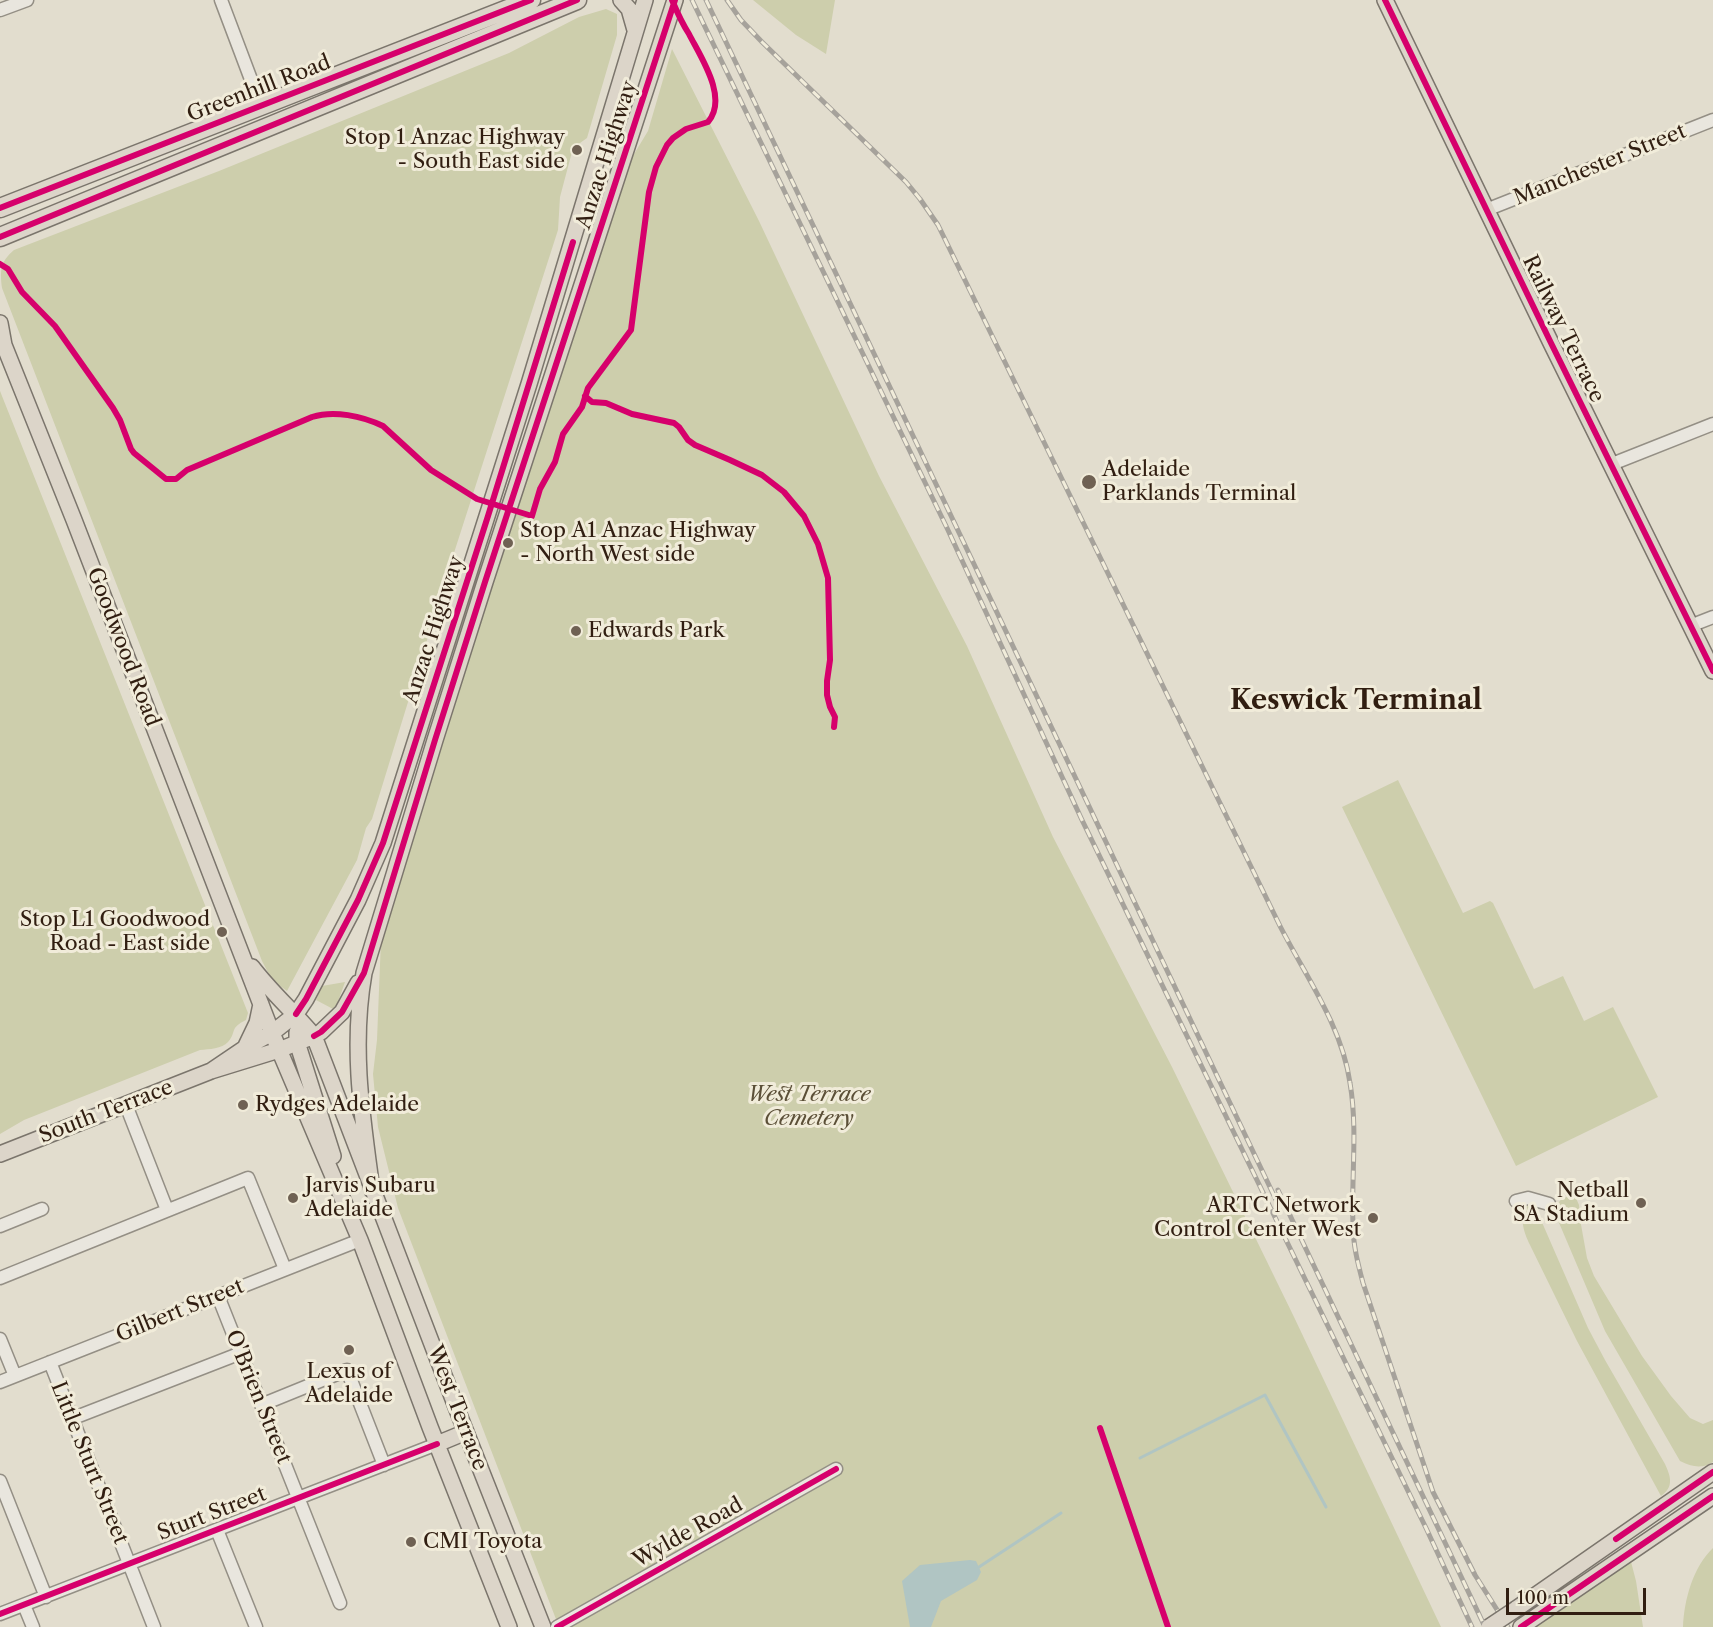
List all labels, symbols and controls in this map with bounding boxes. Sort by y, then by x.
street label: Greenhill Road [184,50,334,128]
street label: Anzac Highway [571,78,643,232]
street label: Manchester Street [1510,119,1690,211]
place label: Stop 1 Anzac Highway - South East side [345,125,565,175]
marker: Stop 1 Anzac Highway - South East side [570,143,584,157]
street label: Railway Terrace [1517,251,1609,407]
place label: Adelaide Parklands Terminal [1102,457,1296,507]
marker: Adelaide Parklands Terminal [1080,473,1098,491]
place label: Stop A1 Anzac Highway - North West side [520,518,756,568]
marker: Stop A1 Anzac Highway - North West side [501,536,515,550]
street label: Anzac Highway [398,553,470,707]
street label: Goodwood Road [81,564,165,730]
place label: Edwards Park [588,618,725,644]
marker: Edwards Park [569,624,583,638]
district label: Keswick Terminal [1230,685,1482,717]
place label: Stop L1 Goodwood Road - East side [20,907,210,957]
marker: Stop L1 Goodwood Road - East side [215,925,229,939]
street label: South Terrace [35,1075,177,1149]
park label: West Terrace Cemetery [747,1082,871,1132]
place label: Rydges Adelaide [255,1092,419,1118]
marker: Rydges Adelaide [236,1098,250,1112]
place label: Jarvis Subaru Adelaide [305,1173,436,1223]
place label: Netball SA Stadium [1513,1178,1629,1228]
marker: Jarvis Subaru Adelaide [286,1191,300,1205]
place label: ARTC Network Control Center West [1154,1193,1361,1243]
marker: Netball SA Stadium [1634,1196,1648,1210]
marker: ARTC Network Control Center West [1366,1211,1380,1225]
street label: Gilbert Street [113,1274,247,1348]
street label: O'Brien Street [220,1327,296,1467]
street label: West Terrace [422,1342,492,1474]
marker: Lexus of Adelaide [342,1343,356,1357]
place label: Lexus of Adelaide [305,1359,393,1409]
street label: Little Sturt Street [45,1378,133,1548]
street label: Sturt Street [154,1482,270,1546]
street label: Wylde Road [629,1492,747,1574]
place label: CMI Toyota [423,1529,542,1555]
marker: CMI Toyota [404,1535,418,1549]
scale bar [1509,1576,1648,1614]
text: 100 m [1517,1587,1569,1609]

